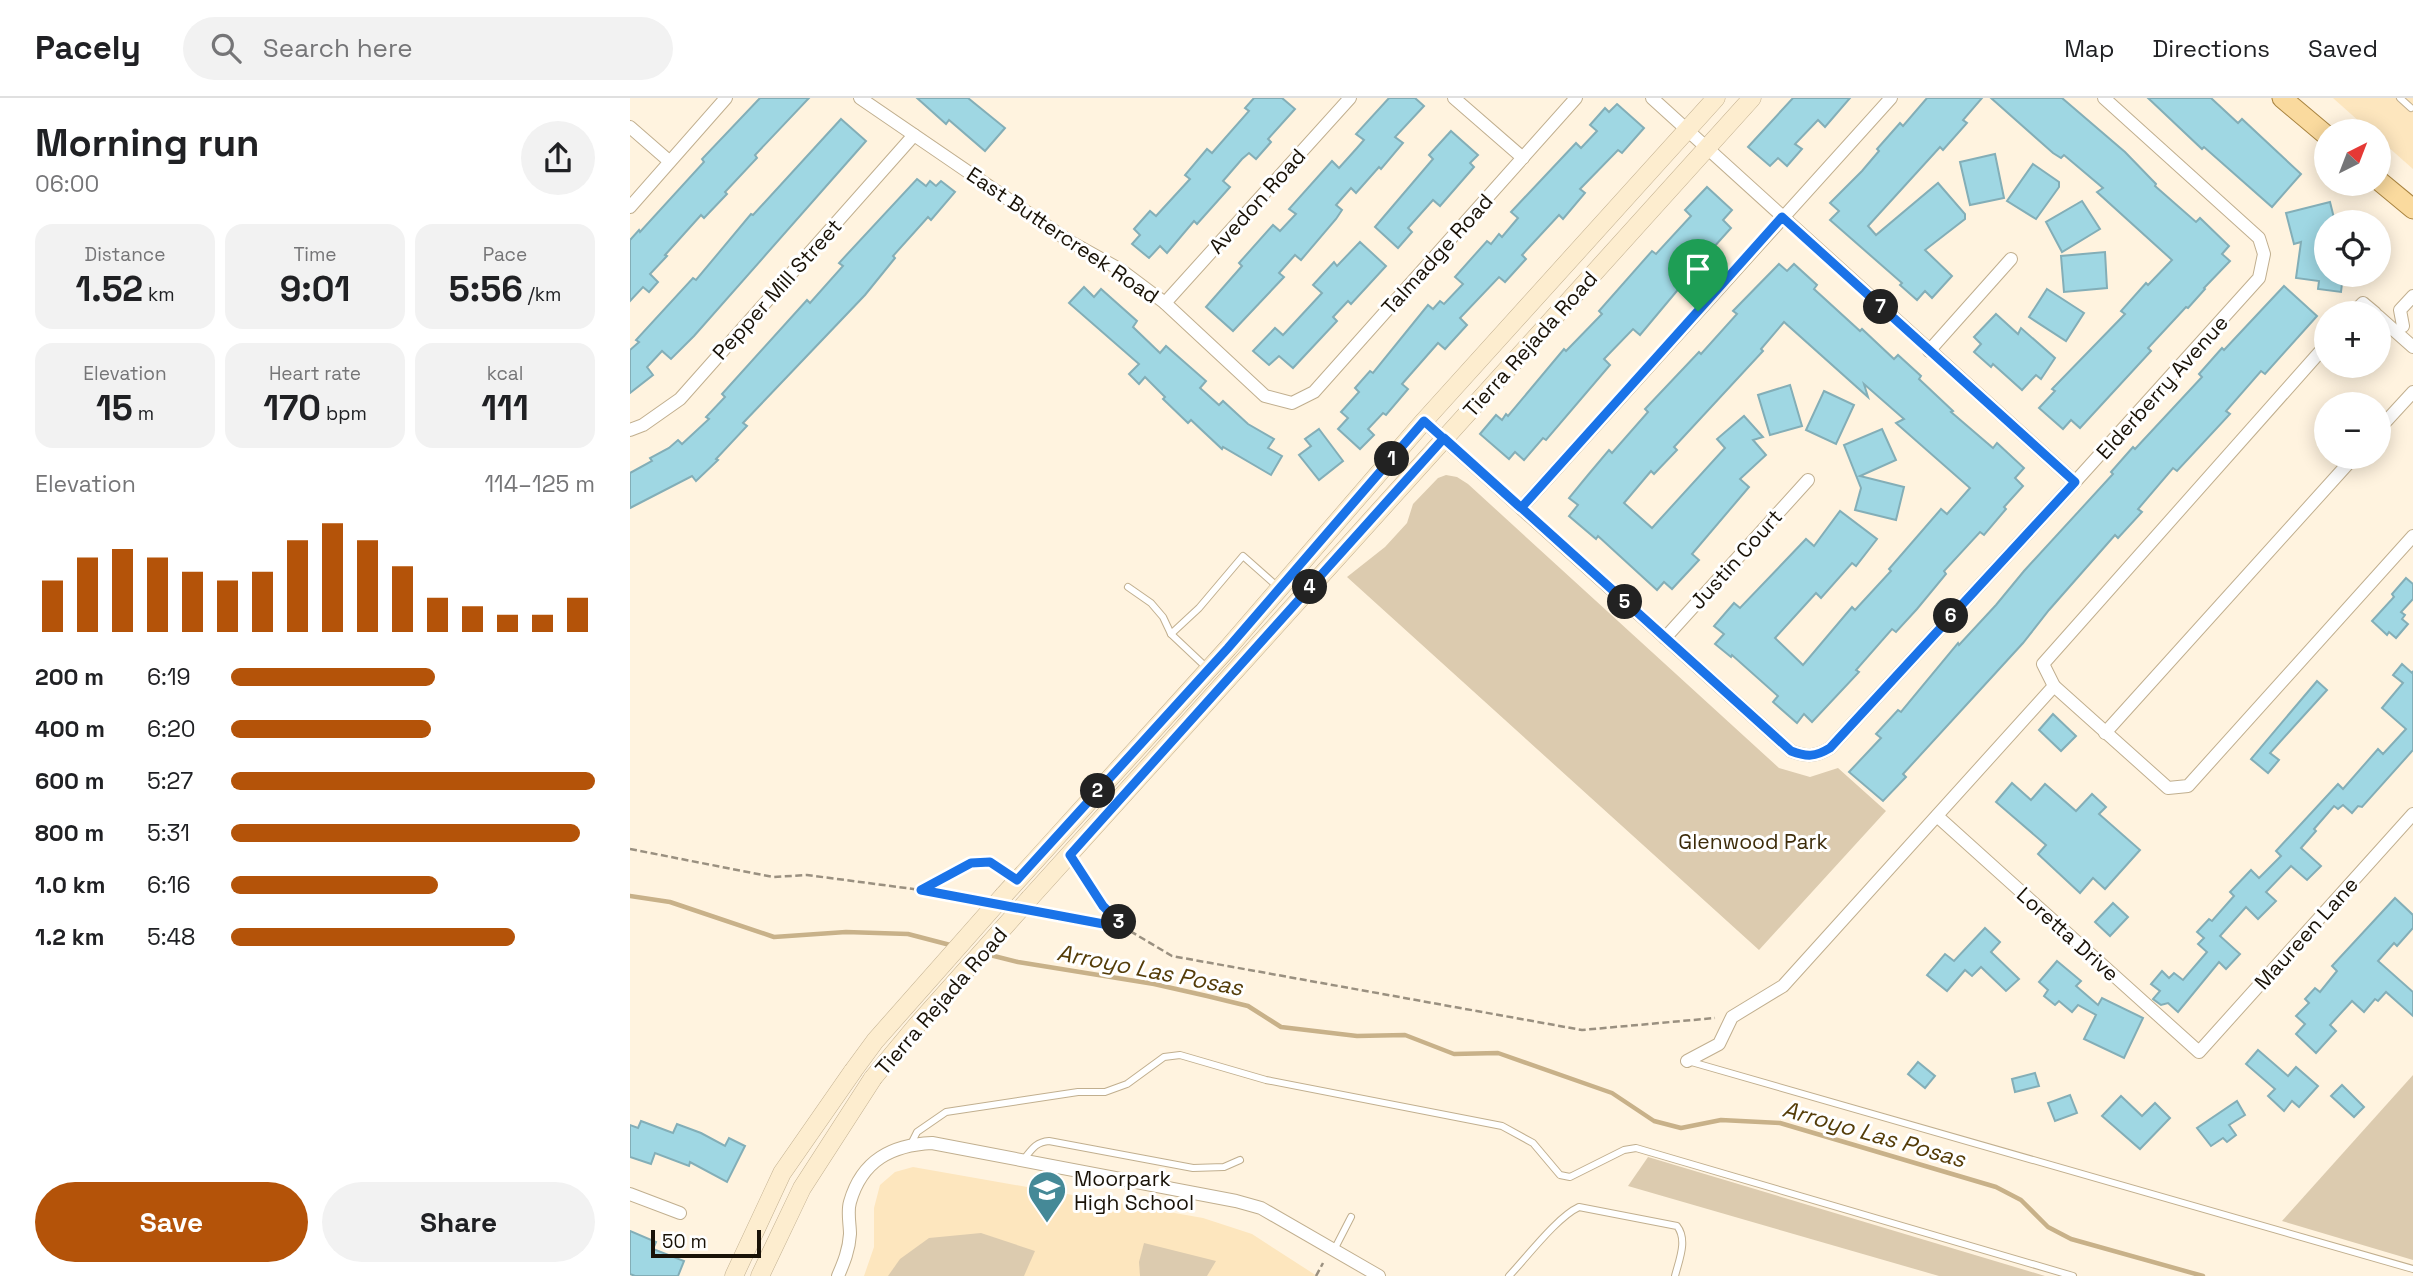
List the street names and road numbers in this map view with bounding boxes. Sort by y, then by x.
street label: Avedon Road [1203,143,1311,259]
street label: East Buttercreek Road [962,161,1164,309]
street label: Talmadge Road [1375,188,1499,320]
street label: Pepper Mill Street [707,213,847,365]
street label: Tierra Rejada Road [1457,265,1603,423]
street label: Elderberry Avenue [2090,309,2234,465]
street label: Justin Court [1684,503,1788,615]
street label: Maureen Lane [2248,871,2364,995]
street label: Loretta Drive [2011,881,2125,987]
street label: Tierra Rejada Road [869,921,1013,1081]

